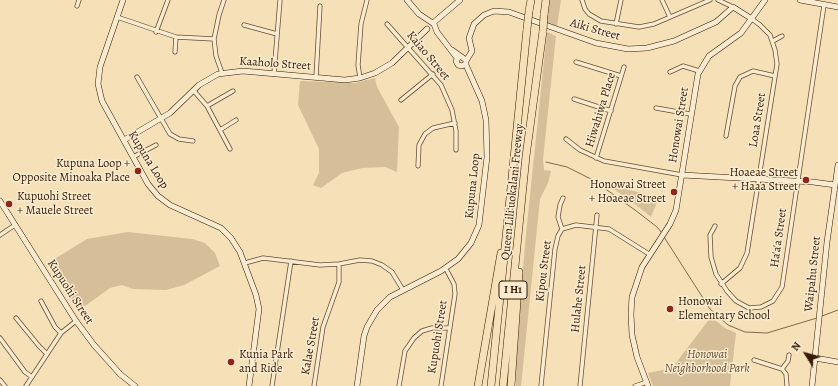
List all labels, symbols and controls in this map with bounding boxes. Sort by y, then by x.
street label: Aiki Street [568,16,622,44]
street label: Kaiao Street [403,28,453,84]
street label: Kaaholo Street [239,54,311,74]
street label: Hiwahiwa Place [583,71,619,149]
street label: Honowai Street [666,86,692,164]
street label: Loaa Street [747,92,769,148]
street label: Queen Liliʻuokalani Freeway [499,123,527,261]
street label: Kupuna Loop [125,128,171,192]
street label: Kupuna Loop [462,153,484,219]
place label: Kupuna Loop + Opposite Minoaka Place [12,157,130,185]
marker: Kupuna Loop + Opposite Minoaka Place [133,166,143,176]
place label: Hoaeae Street + Haaa Street [729,166,798,194]
marker: Hoaeae Street + Haaa Street [801,175,811,185]
place label: Honowai Street + Hoaeae Street [589,178,666,206]
marker: Honowai Street + Hoaeae Street [669,187,679,197]
place label: Kupuohi Street + Mauele Street [17,190,93,218]
marker: Kupuohi Street + Mauele Street [4,199,14,209]
street label: Ha'a'a Street [768,207,790,269]
street label: Waipahu Street [802,235,824,313]
street label: Kipou Street [533,240,555,302]
street label: Kupuohi Street [44,257,96,327]
street label: Hulahe Street [568,265,590,333]
road number: I H1 [499,281,527,299]
place label: Honowai Elementary School [678,295,770,323]
street label: Kupuohi Street [425,299,451,375]
marker: Honowai Elementary School [665,304,675,314]
street label: Kalae Street [299,316,323,376]
north arrow [786,334,826,374]
text: N [788,339,804,354]
place label: Kunia Park and Ride [239,348,293,376]
park label: Honowai Neighborhood Park [664,348,750,376]
marker: Kunia Park and Ride [226,357,236,367]

